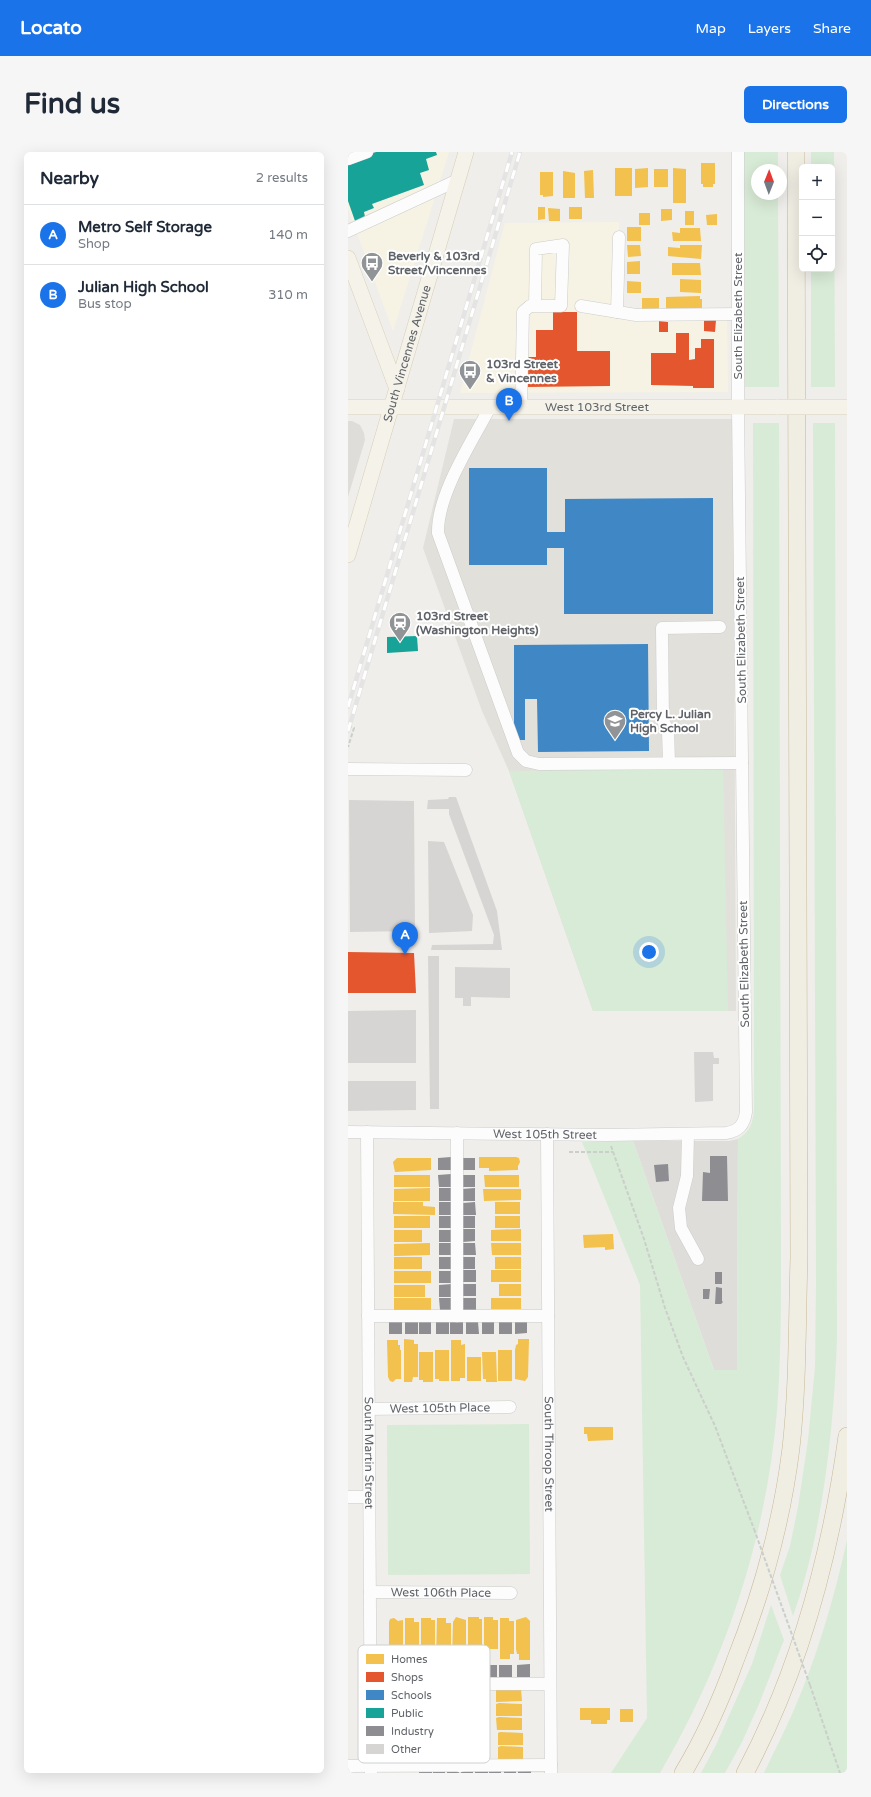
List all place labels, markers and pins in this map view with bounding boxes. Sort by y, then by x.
place label: Beverly & 103rd Street/Vincennes [388,249,487,277]
bus stop icon: Beverly & 103rd Street/Vincennes [359,250,385,283]
place label: 103rd Street & Vincennes [486,357,558,385]
bus stop icon: 103rd Street & Vincennes [457,358,483,391]
pin: B [496,388,522,421]
place label: 103rd Street (Washington Heights) [416,609,539,638]
station icon: 103rd Street (Washington Heights) [387,610,413,643]
place label: Percy L. Julian High School [630,707,711,736]
school or university icon: Percy L. Julian High School [602,708,628,741]
pin: A [392,922,418,955]

